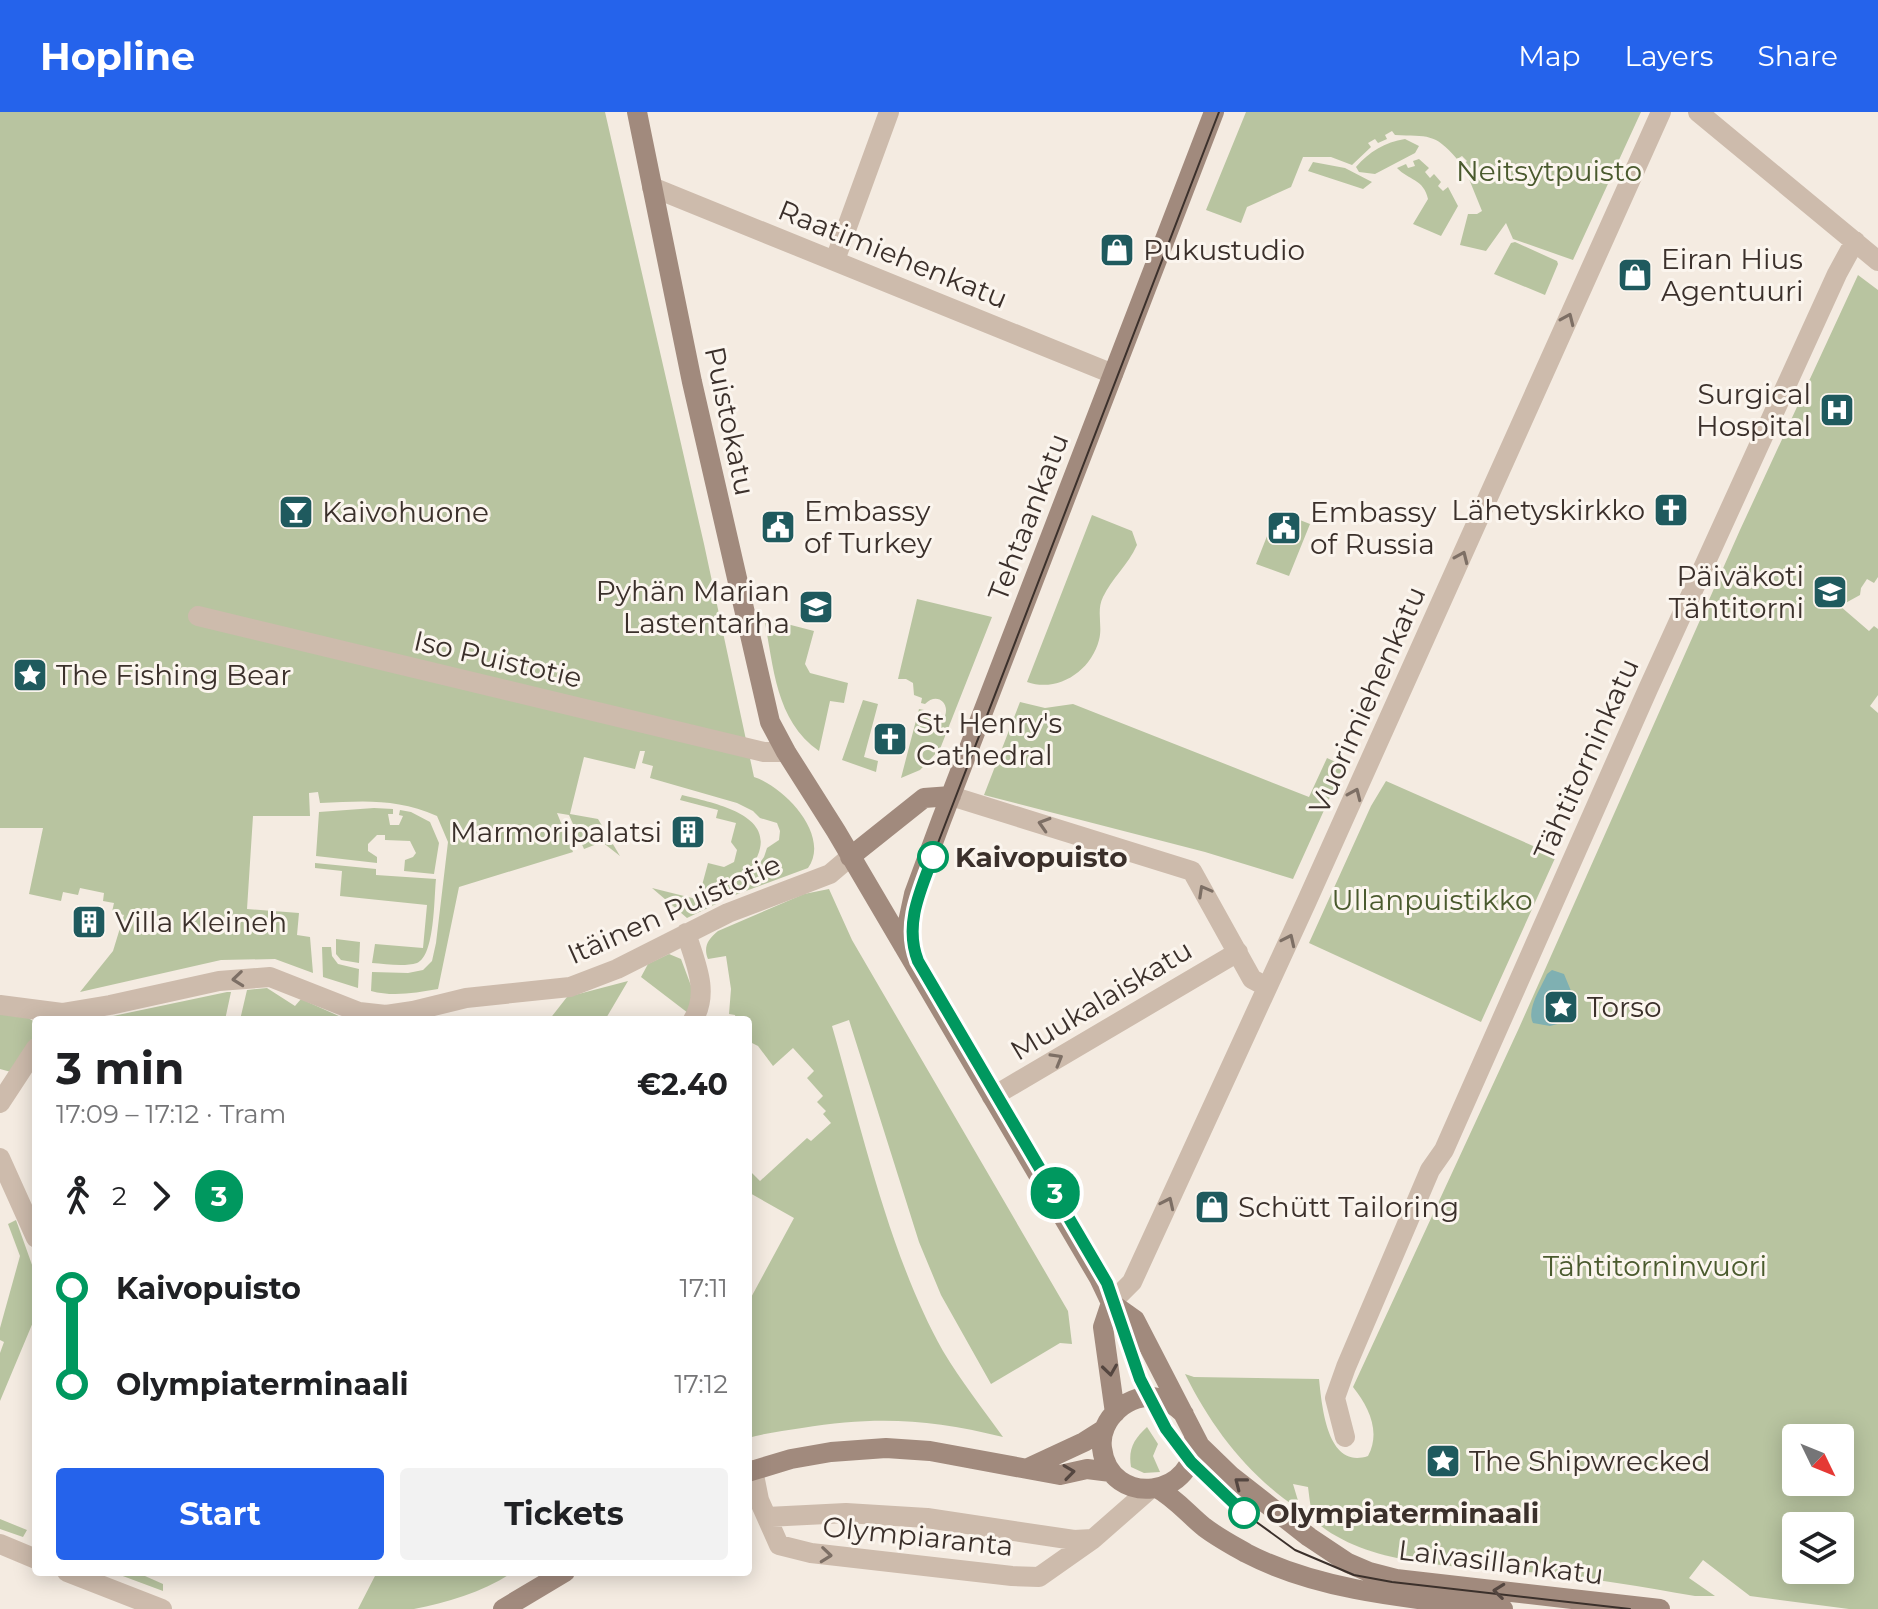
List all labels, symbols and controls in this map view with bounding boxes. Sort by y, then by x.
text: Hopline [40,33,195,80]
text: Map [1518,39,1581,73]
text: Layers [1625,39,1714,73]
text: Share [1758,39,1838,73]
park label: Neitsytpuisto [1456,154,1642,188]
street label: Raatimiehenkatu [773,193,1013,315]
shop icon: Pukustudio [1098,231,1136,269]
place label: Pukustudio [1143,233,1305,267]
place label: Eiran Hius Agentuuri [1661,242,1804,308]
shop icon: Eiran Hius Agentuuri [1616,256,1654,294]
one-way arrow [1558,313,1574,328]
street label: Puistokatu [698,343,762,499]
place label: Surgical Hospital [1696,377,1811,443]
hospital icon: Surgical Hospital [1818,391,1856,429]
street label: Tehtaankatu [981,429,1075,605]
church icon: Lähetyskirkko [1652,491,1690,529]
bar icon: Kaivohuone [277,493,315,531]
place label: Lähetyskirkko [1451,493,1645,527]
place label: Embassy of Turkey [804,494,933,560]
place label: Kaivohuone [322,495,489,529]
place label: Embassy of Russia [1310,495,1437,561]
public building icon: Embassy of Turkey [759,508,797,546]
public building icon: Embassy of Russia [1265,509,1303,547]
one-way arrow [1452,551,1468,565]
place label: Päiväkoti Tähtitorni [1669,559,1804,625]
school or university icon: Päiväkoti Tähtitorni [1811,573,1849,611]
place label: Pyhän Marian Lastentarha [596,574,790,640]
street label: Vuorimiehenkatu [1302,581,1432,819]
school or university icon: Pyhän Marian Lastentarha [797,588,835,626]
street label: Iso Puistotie [411,623,585,695]
street label: Tähtitorninkatu [1526,653,1646,865]
place icon: The Fishing Bear [11,656,49,694]
place label: The Fishing Bear [56,658,291,692]
place label: St. Henry's Cathedral [916,706,1062,772]
church icon: St. Henry's Cathedral [871,720,909,758]
one-way arrow [1346,788,1362,802]
building icon: Marmoripalatsi [669,813,707,851]
place label: Marmoripalatsi [450,815,662,849]
one-way arrow [1038,818,1052,834]
place label: Kaivopuisto [955,840,1128,874]
marker: Kaivopuisto [918,842,948,872]
street label: Itäinen Puistotie [562,847,786,971]
park label: Ullanpuistikko [1331,883,1533,917]
one-way arrow [1199,884,1214,899]
building icon: Villa Kleineh [70,903,108,941]
place label: Villa Kleineh [115,905,287,939]
street label: Muukalaiskatu [1004,932,1198,1068]
one-way arrow [1279,933,1295,948]
one-way arrow [232,970,245,987]
place icon: Torso [1542,988,1580,1026]
place label: Torso [1587,990,1661,1024]
text: 3 min [56,1041,184,1095]
one-way arrow [1048,1053,1063,1069]
text: €2.40 [637,1066,728,1103]
text: 17:09 – 17:12 · Tram [56,1098,286,1130]
line badge: 3 [1029,1167,1081,1219]
icon: walk [56,1174,100,1218]
icon: forward [139,1174,183,1218]
text: 3 [1047,1176,1063,1210]
text: 3 [211,1179,227,1213]
text: 2 [112,1180,127,1212]
shop icon: Schütt Tailoring [1193,1188,1231,1226]
place label: Schütt Tailoring [1238,1190,1459,1224]
one-way arrow [1158,1197,1174,1211]
park label: Tähtitorninvuori [1543,1249,1767,1283]
text: Kaivopuisto [116,1270,301,1307]
text: 17:11 [680,1272,728,1304]
one-way arrow [1101,1363,1118,1377]
text: Olympiaterminaali [116,1366,409,1403]
text: 17:12 [674,1368,728,1400]
north arrow [1782,1424,1854,1496]
map controls [1782,1424,1854,1584]
place icon: The Shipwrecked [1424,1442,1462,1480]
place label: The Shipwrecked [1469,1444,1710,1478]
one-way arrow [1063,1464,1076,1481]
button: Start [56,1468,384,1560]
button: Tickets [400,1468,728,1560]
one-way arrow [1235,1478,1249,1493]
place label: Olympiaterminaali [1266,1496,1539,1530]
marker: Olympiaterminaali [1229,1498,1259,1528]
street label: Olympiaranta [821,1509,1015,1563]
button: layers [1782,1512,1854,1584]
street label: Laivasillankatu [1396,1533,1606,1591]
one-way arrow [819,1546,832,1563]
one-way arrow [1492,1583,1506,1600]

